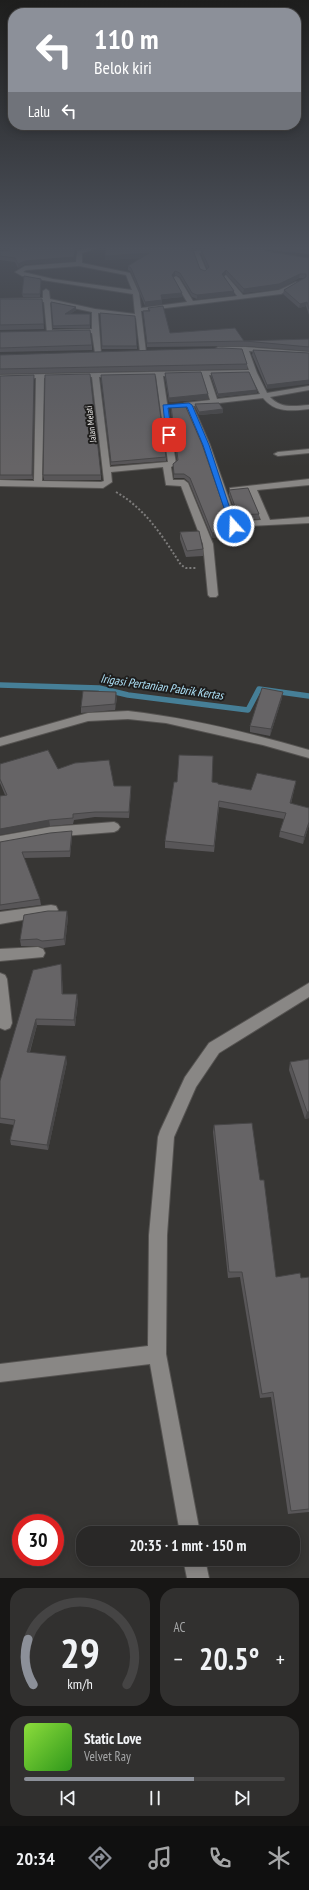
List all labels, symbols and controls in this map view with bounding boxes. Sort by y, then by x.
text: 110 m [94,20,158,57]
icon: left [28,24,80,76]
text: Belok kiri [94,56,152,79]
icon: left [58,100,80,122]
text: Lalu [28,102,50,121]
street label: Jalan Melati [83,405,98,444]
pin [152,418,186,452]
icon: arrive [158,424,180,446]
position arrow [213,505,255,547]
water label: Irigasi Pertanian Pabrik Kertas [100,670,226,703]
speed limit sign: 30 [12,1514,64,1566]
text: 20:35 · 1 mnt · 150 m [130,1536,246,1555]
text: AC [174,1619,185,1636]
text: 29 [60,1626,100,1679]
text: 20.5° [199,1639,259,1678]
text: − [174,1645,183,1673]
text: + [276,1645,285,1673]
text: km/h [67,1674,92,1693]
text: Static Love [84,1729,142,1748]
text: Velvet Ray [84,1748,131,1765]
icon: previous [57,1787,79,1809]
icon: pause [144,1787,166,1809]
icon: next [231,1787,253,1809]
icon: directions [86,1844,114,1872]
icon: music [146,1844,174,1872]
icon: phone [206,1844,234,1872]
icon: climate [265,1844,293,1872]
text: 20:34 [16,1847,55,1870]

